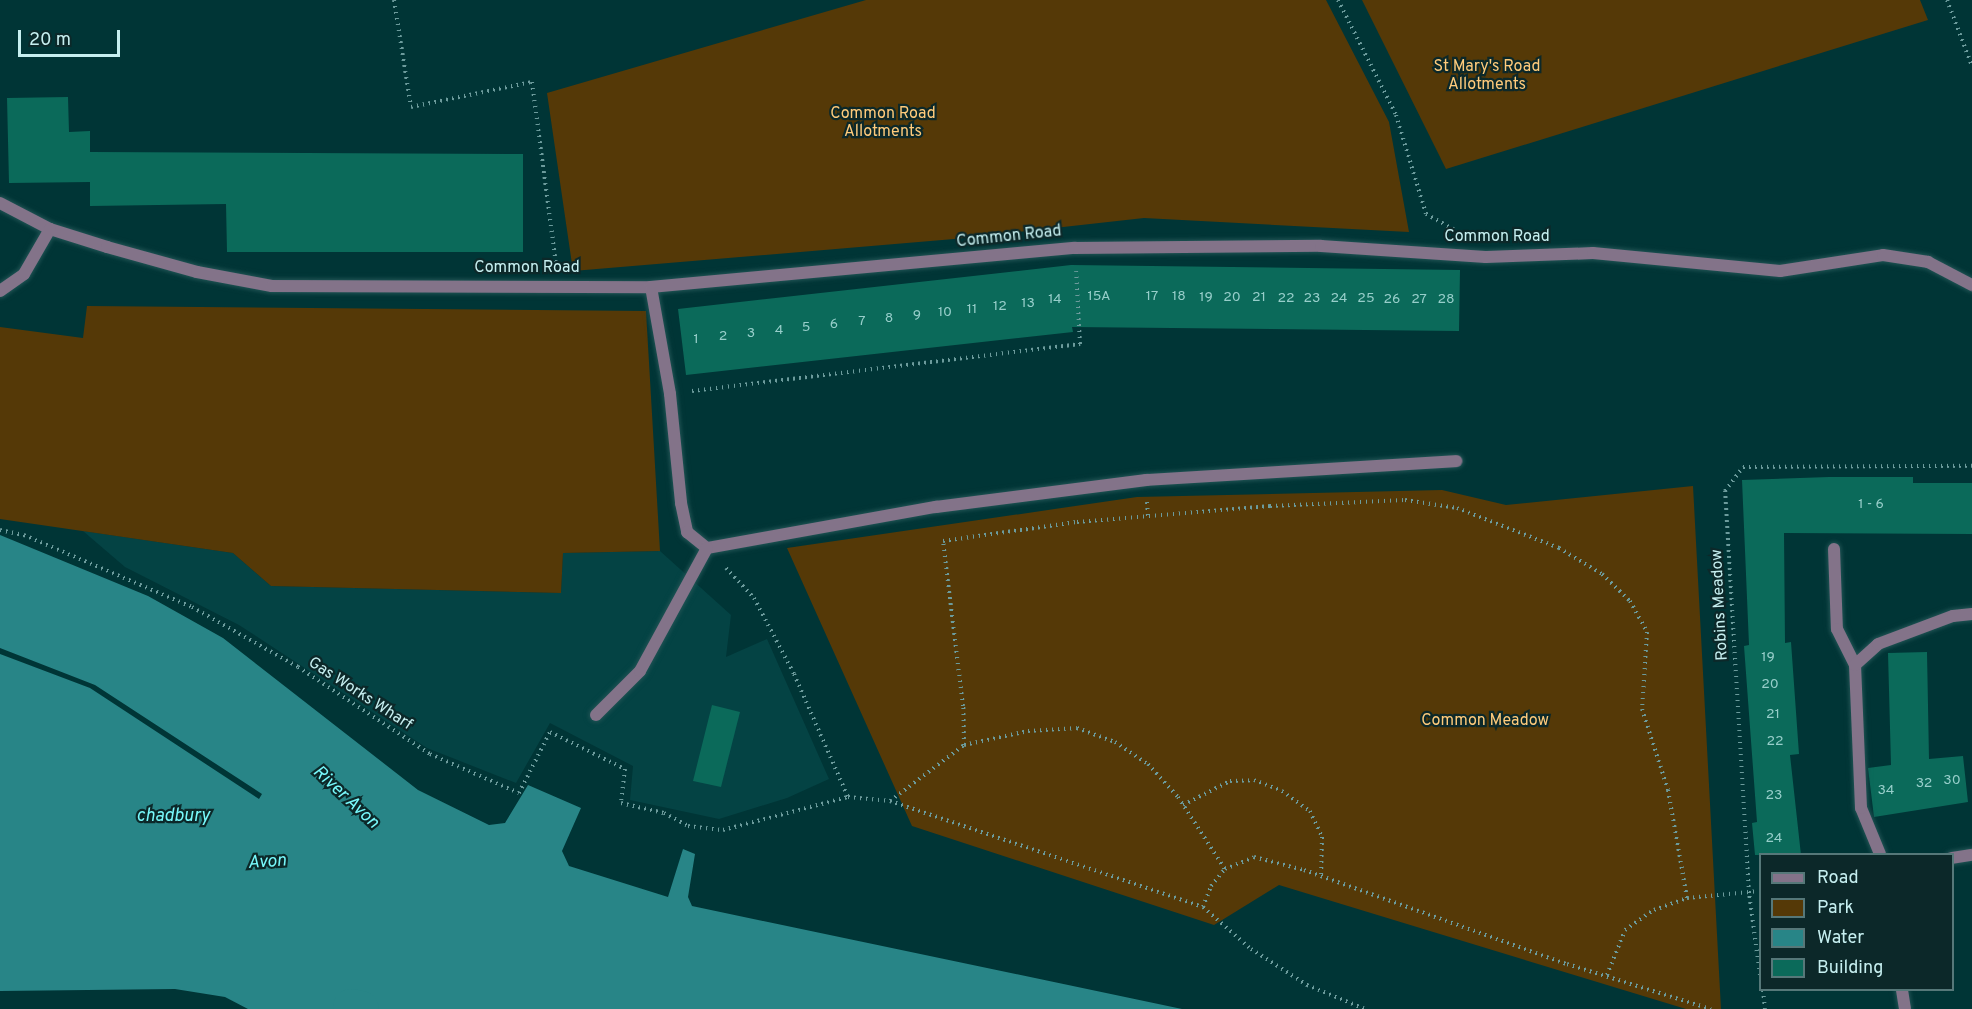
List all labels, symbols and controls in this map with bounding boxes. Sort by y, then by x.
scale bar [21,18,123,56]
text: 20 m [29,29,71,52]
park label: St Mary's Road Allotments [1434,57,1540,95]
park label: Common Road Allotments [830,104,936,142]
street label: Common Road [956,222,1062,252]
street label: Common Road [1444,227,1550,247]
street label: Common Road [474,258,580,278]
house number: 15A [1087,289,1111,305]
house number: 17 [1146,289,1158,305]
house number: 18 [1172,289,1186,305]
house number: 19 [1199,290,1213,306]
house number: 20 [1223,290,1241,306]
house number: 21 [1252,290,1266,306]
house number: 22 [1277,291,1295,307]
house number: 23 [1304,291,1320,307]
house number: 24 [1330,291,1348,307]
house number: 25 [1357,291,1375,307]
house number: 14 [1048,292,1062,308]
house number: 26 [1384,292,1400,308]
house number: 27 [1411,292,1427,308]
house number: 28 [1437,292,1455,308]
house number: 13 [1021,296,1035,312]
house number: 12 [993,299,1007,315]
house number: 11 [967,302,977,318]
house number: 10 [938,305,952,321]
house number: 9 [913,308,921,324]
house number: 8 [885,311,893,327]
house number: 7 [858,314,866,330]
house number: 6 [830,317,838,333]
house number: 5 [802,320,810,336]
house number: 4 [775,323,783,339]
house number: 3 [747,326,755,342]
house number: 2 [719,329,727,345]
house number: 1 [693,332,699,348]
house number: 1 - 6 [1858,497,1884,513]
street label: Robins Meadow [1707,549,1733,661]
house number: 19 [1761,650,1775,666]
street label: Gas Works Wharf [304,653,416,735]
house number: 20 [1761,677,1779,693]
house number: 21 [1766,707,1780,723]
park label: Common Meadow [1421,711,1549,731]
house number: 22 [1766,734,1784,750]
water label: River Avon [307,762,383,834]
house number: 30 [1943,773,1961,789]
house number: 32 [1916,776,1932,792]
house number: 34 [1877,783,1895,799]
house number: 23 [1766,788,1782,804]
water label: chadbury [136,806,210,828]
house number: 24 [1765,831,1783,847]
water label: Avon [247,851,287,875]
legend [1759,853,1954,991]
text: Road [1817,867,1859,890]
text: Park [1817,897,1854,920]
text: Water [1817,927,1864,950]
text: Building [1817,957,1883,980]

